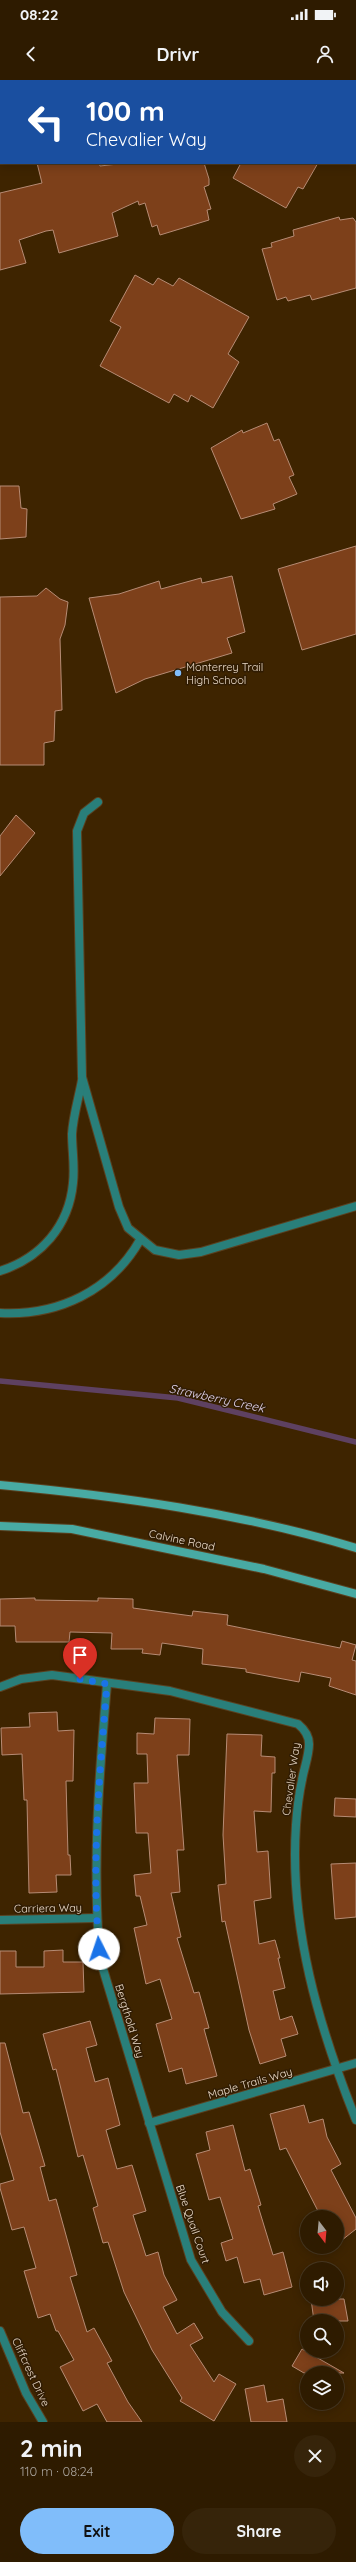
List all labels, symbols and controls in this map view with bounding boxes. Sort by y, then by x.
text: 08:22 [20,5,59,24]
icon: back [20,43,42,65]
text: Drivr [157,43,199,66]
icon: person [314,43,336,65]
text: 100 m [86,93,165,128]
icon: left [20,96,72,148]
text: Chevalier Way [86,128,207,151]
place label: Monterrey Trail High School [186,660,263,687]
marker: Monterrey Trail High School [173,668,183,678]
water label: Strawberry Creek [168,1381,268,1416]
street label: Calvine Road [148,1526,216,1554]
pin [63,1638,97,1679]
icon: arrive [69,1644,91,1666]
street label: Chevalier Way [279,1741,303,1817]
street label: Carriera Way [14,1900,82,1916]
position arrow [78,1928,120,1970]
street label: Bergthold Way [112,1982,148,2060]
street label: Maple Trails Way [206,2064,294,2102]
street label: Blue Quail Court [173,2183,213,2266]
north arrow [300,2210,344,2254]
map controls [300,2210,344,2410]
button: sound [300,2262,344,2306]
button: search [300,2314,344,2358]
street label: Cliffcrest Drive [9,2335,53,2409]
button: layers [300,2366,344,2410]
text: 2 min [20,2433,82,2463]
button: close [294,2435,336,2477]
text: 110 m · 08:24 [20,2463,93,2479]
button: Exit [20,2508,174,2554]
button: Share [182,2508,336,2554]

